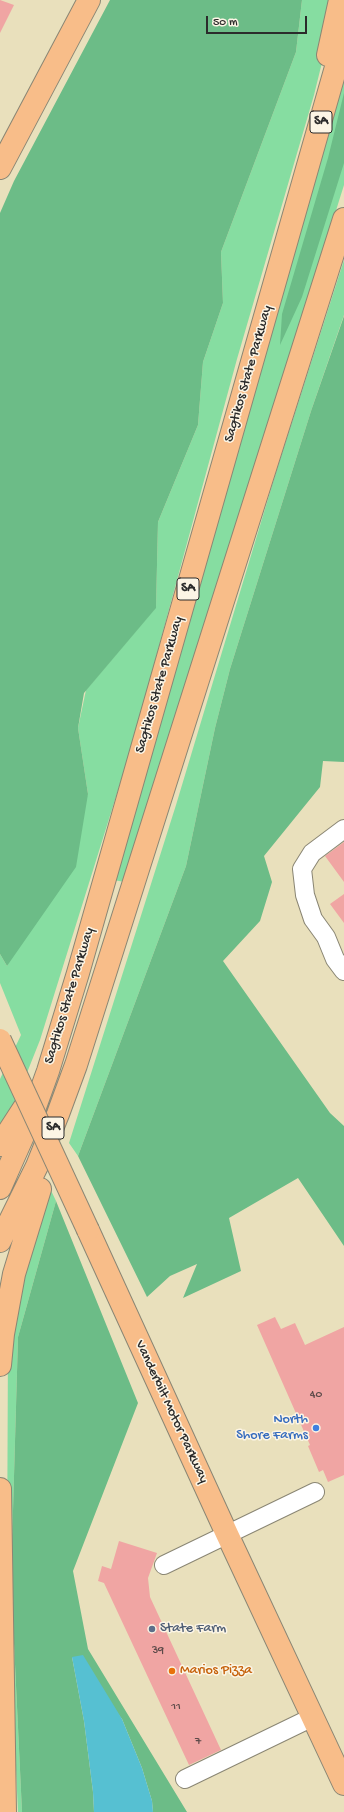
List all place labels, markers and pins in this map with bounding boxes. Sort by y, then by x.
place label: North Shore Farms [236,1412,308,1444]
marker: North Shore Farms [311,1423,321,1433]
place label: State Farm [160,1621,226,1637]
marker: State Farm [147,1624,157,1634]
place label: Marios Pizza [180,1663,252,1679]
marker: Marios Pizza [167,1666,177,1676]

